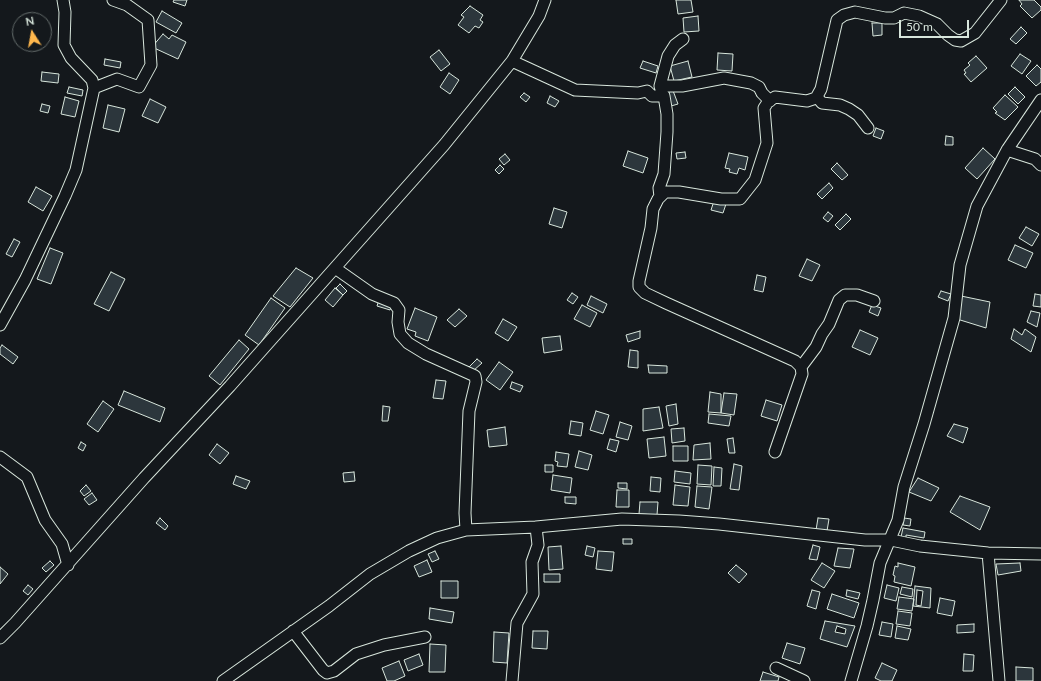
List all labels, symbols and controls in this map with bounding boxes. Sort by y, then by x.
north arrow [12,12,52,52]
scale bar [901,12,971,38]
text: N [24,14,35,28]
text: 50 m [906,19,933,34]

